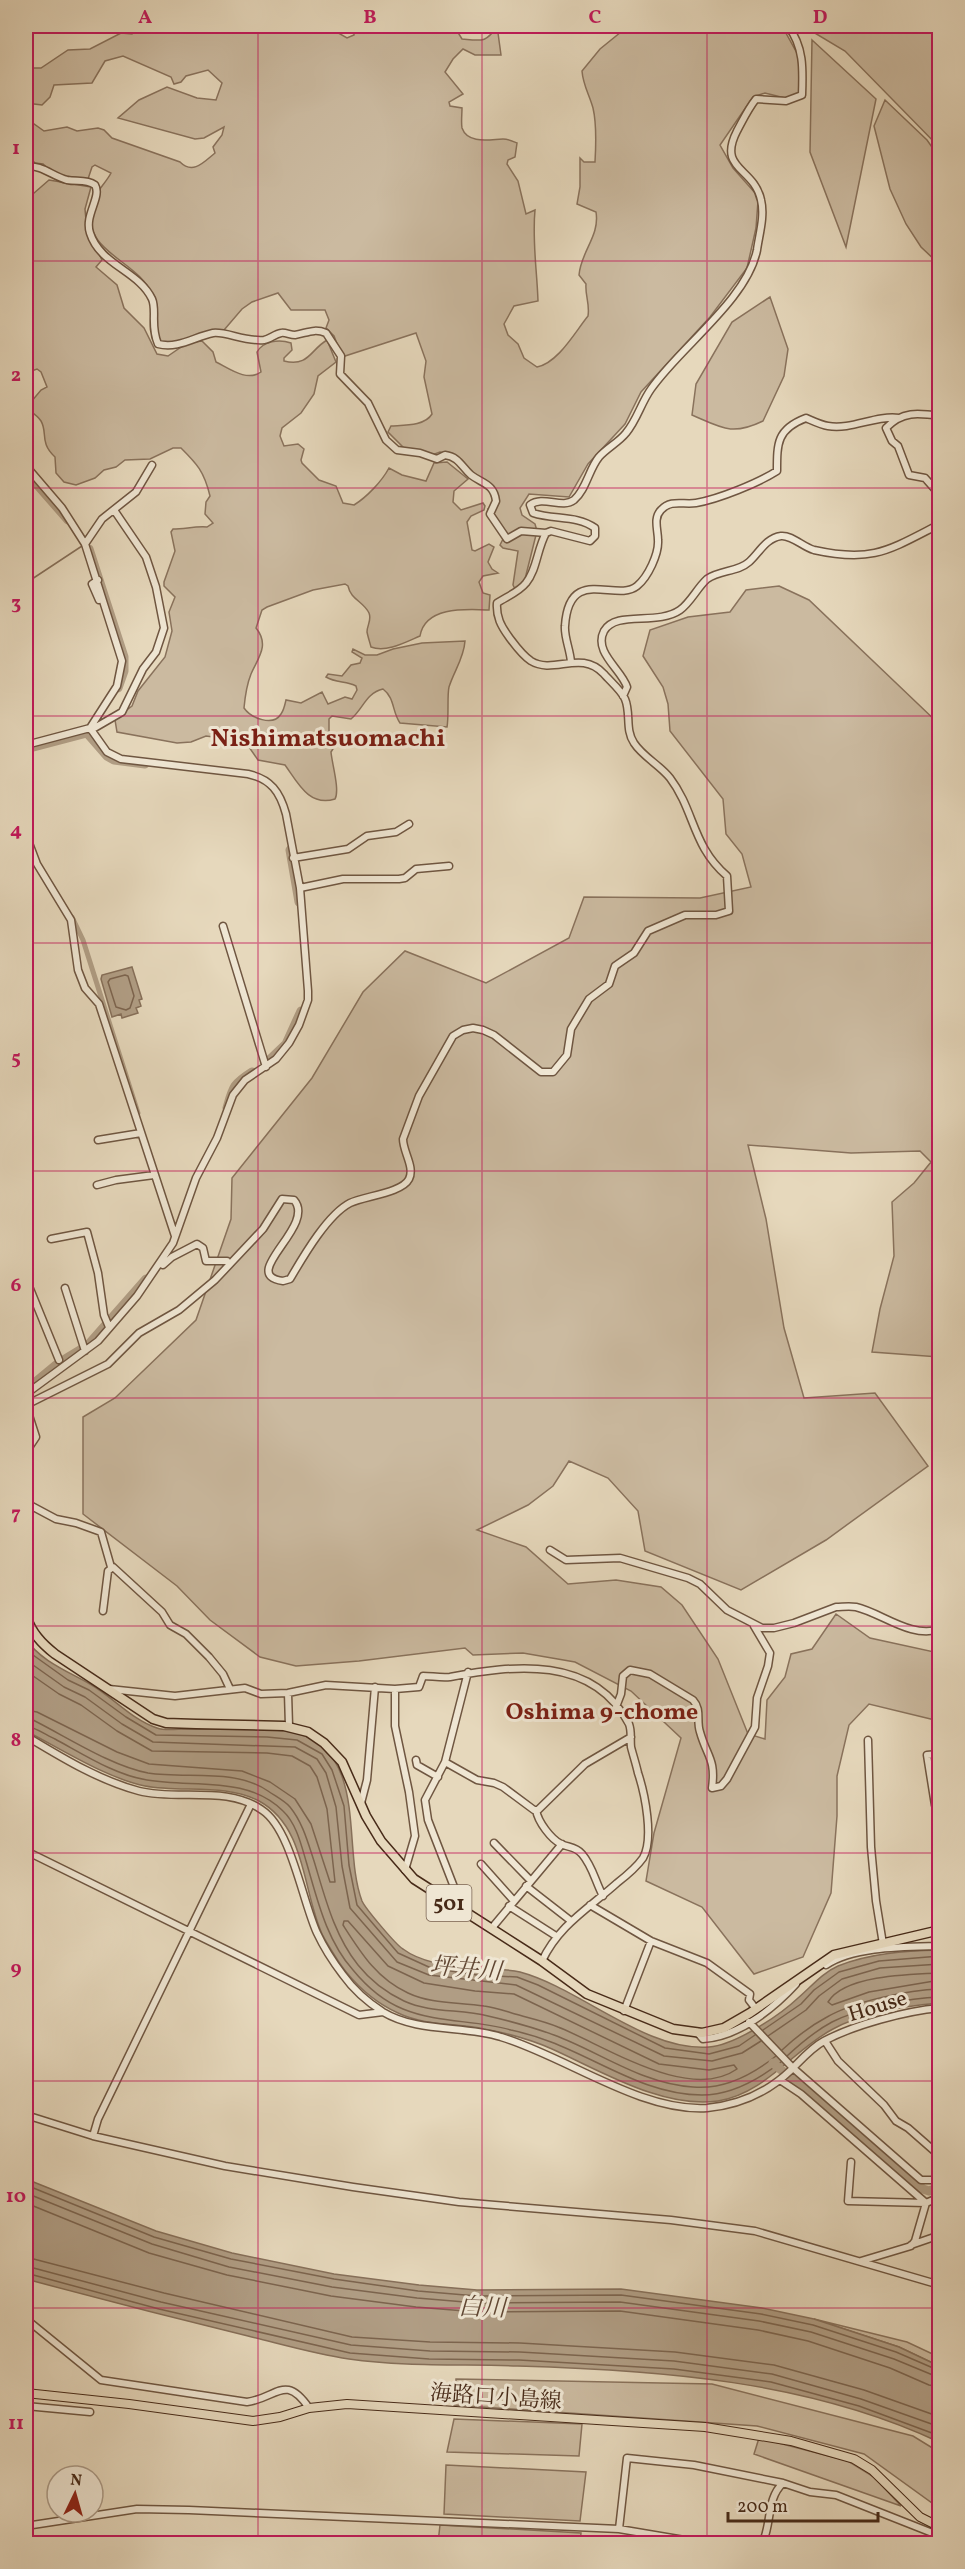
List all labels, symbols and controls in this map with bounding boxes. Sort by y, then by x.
text: A [138,4,152,32]
text: B [363,4,377,32]
text: C [589,4,602,32]
text: D [813,4,827,32]
text: 1 [12,135,20,163]
text: 2 [11,362,21,390]
text: 3 [11,590,21,618]
district label: Nishimatsuomachi [211,721,445,757]
text: 4 [10,817,22,845]
text: 5 [11,1045,21,1073]
text: 6 [11,1272,22,1300]
text: 7 [11,1500,21,1528]
district label: Oshima 9-chome [506,1696,698,1730]
text: 8 [11,1727,21,1755]
road number: 501 [426,1885,472,1921]
water label: 坪井川 [428,1950,506,1990]
text: 9 [10,1955,22,1983]
street label: House [844,1984,911,2031]
text: 10 [6,2183,26,2211]
water label: 白川 [457,2291,510,2327]
street label: 海路口小島線 [429,2378,563,2419]
text: 11 [8,2410,24,2438]
north arrow [45,2464,105,2524]
text: N [69,2470,83,2493]
scale bar [728,2485,878,2523]
text: 200 m [737,2495,788,2520]

